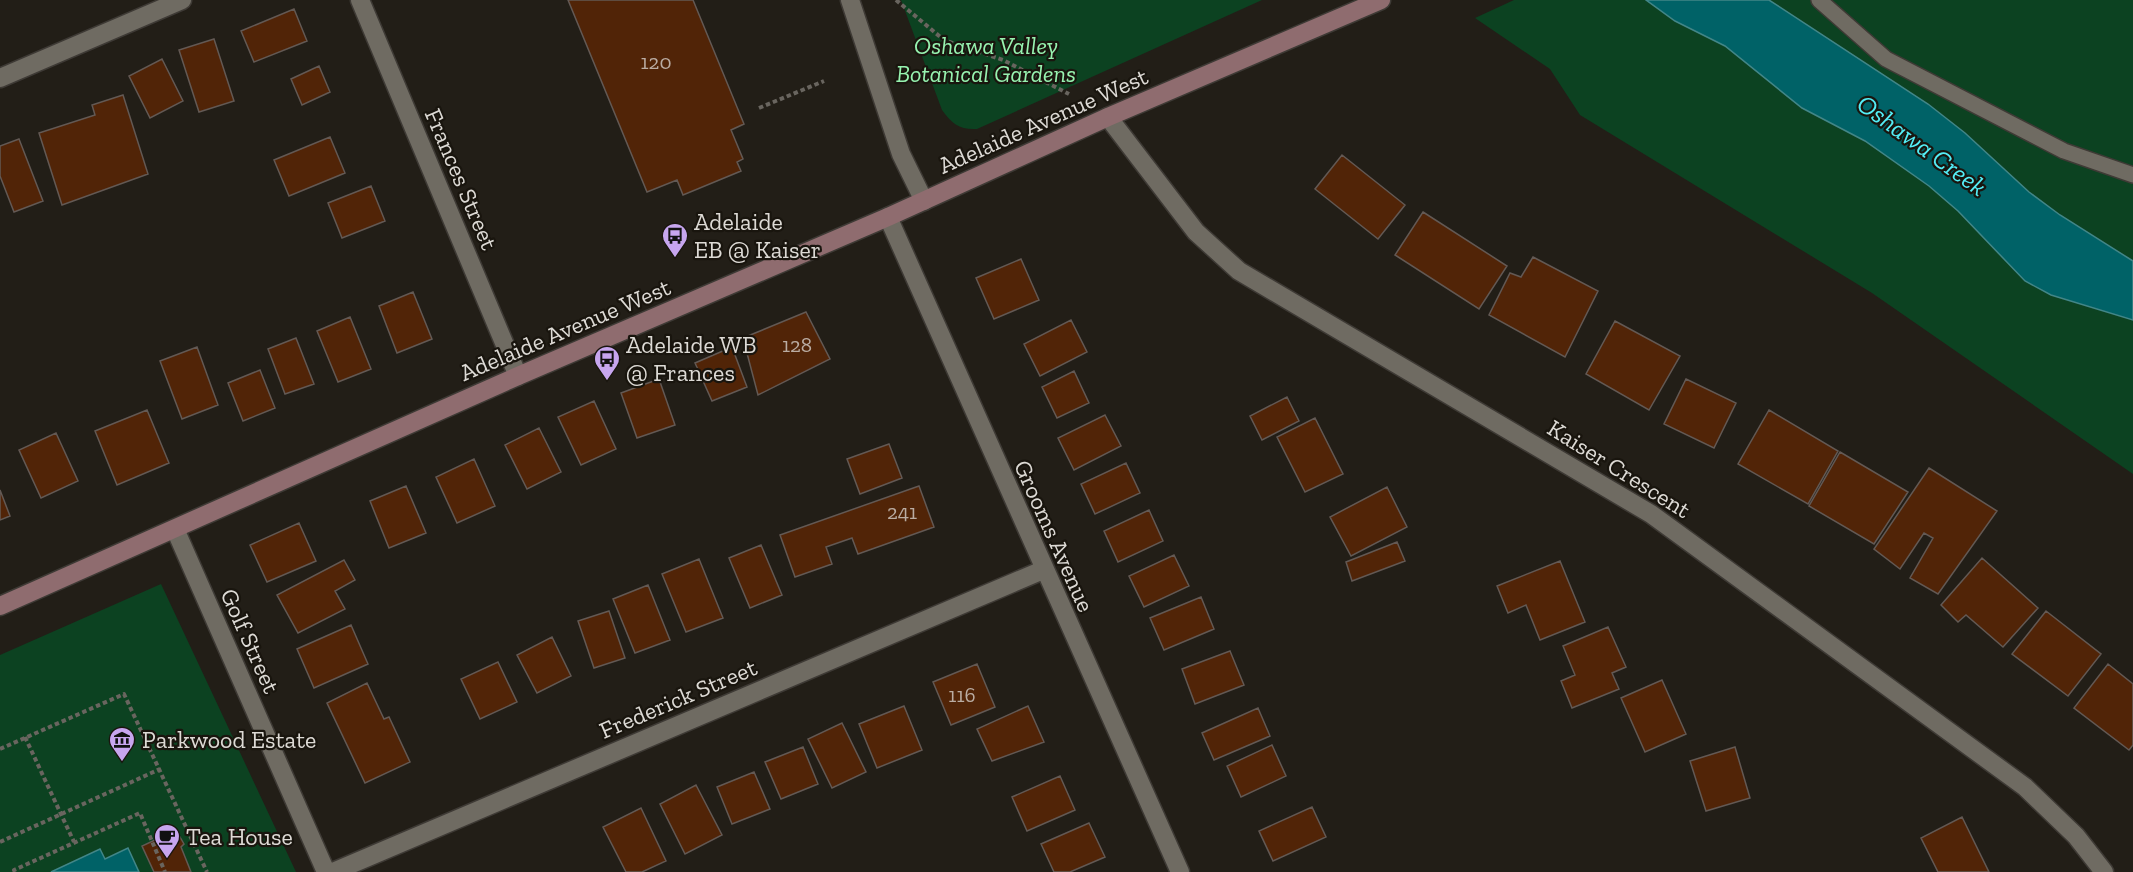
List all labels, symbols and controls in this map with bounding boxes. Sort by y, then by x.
park label: Oshawa Valley Botanical Gardens [896,31,1076,88]
house number: 120 [641,49,672,74]
street label: Adelaide Avenue West [934,61,1152,180]
water label: Oshawa Creek [1851,87,1993,203]
street label: Frances Street [419,104,504,254]
place label: Adelaide EB @ Kaiser [694,207,821,264]
bus stop icon: Adelaide EB @ Kaiser [660,221,690,259]
street label: Adelaide Avenue West [455,272,675,387]
place label: Adelaide WB @ Frances [626,330,756,387]
house number: 128 [782,332,812,357]
bus stop icon: Adelaide WB @ Frances [592,344,622,382]
street label: Kaiser Crescent [1542,413,1696,524]
street label: Grooms Avenue [1008,455,1101,616]
house number: 241 [887,499,917,524]
street label: Golf Street [215,584,286,698]
street label: Frederick Street [595,652,761,745]
house number: 116 [948,682,976,707]
museum icon: Parkwood Estate [107,725,137,763]
place label: Parkwood Estate [142,725,316,754]
cafe icon: Tea House [152,822,182,860]
place label: Tea House [186,822,293,851]

